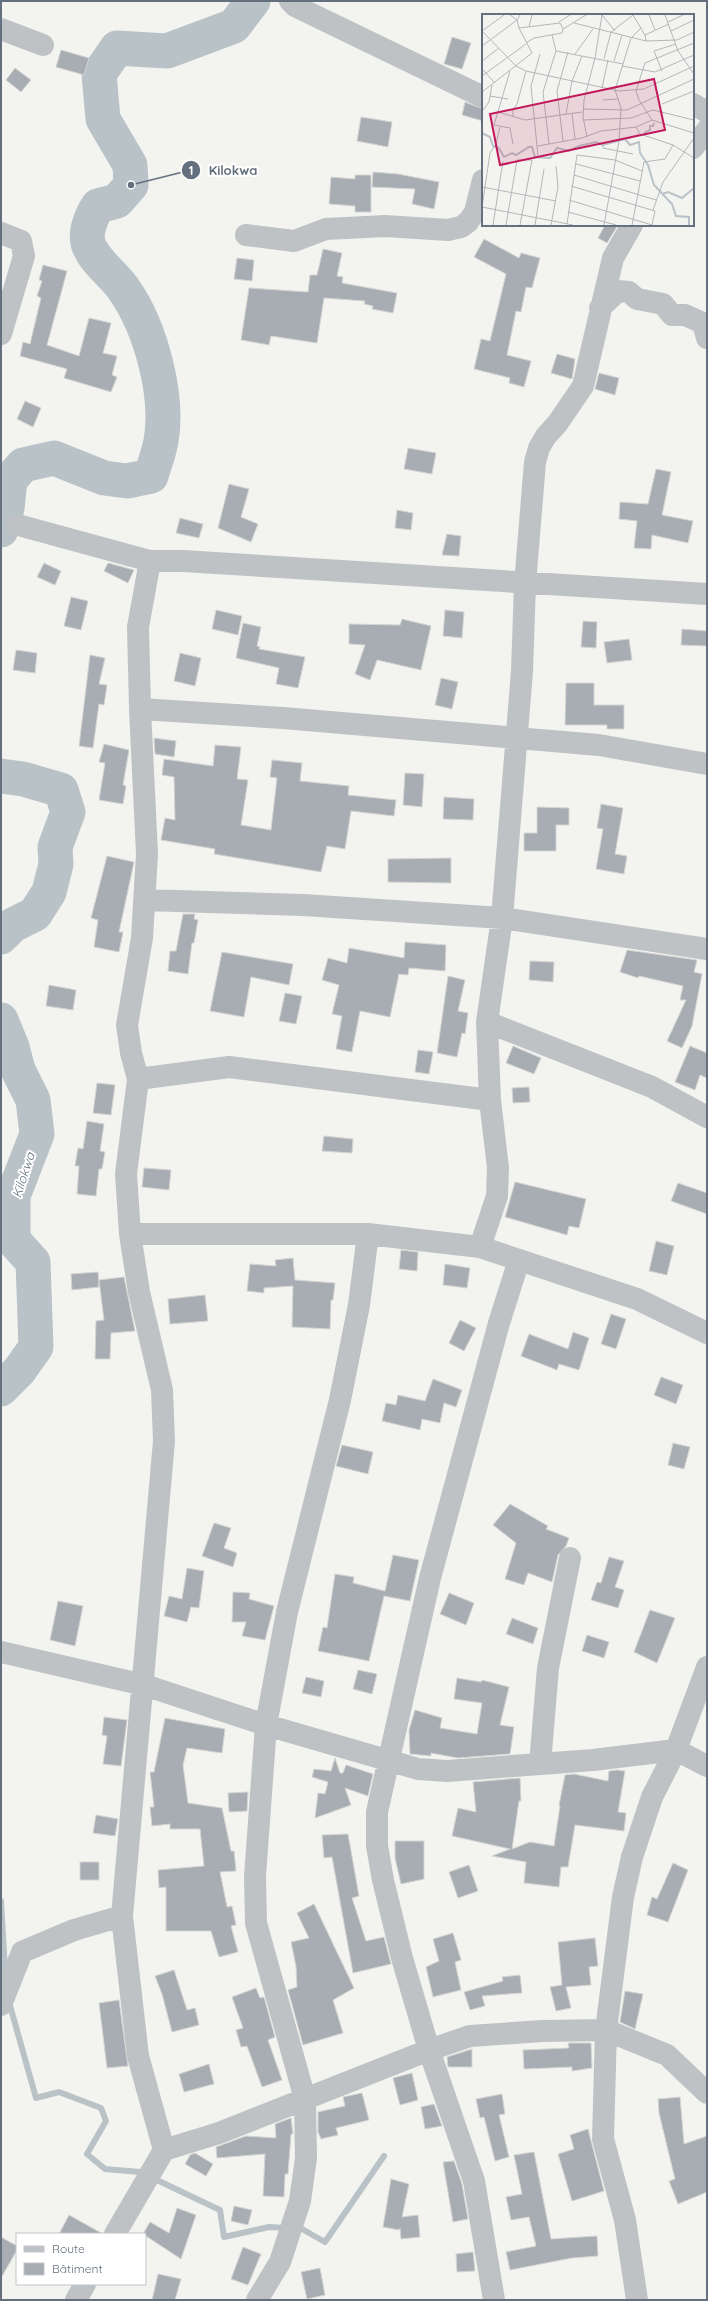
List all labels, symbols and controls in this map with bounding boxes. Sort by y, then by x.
inset map [482,14,694,226]
callout: Kilokwa [181,158,265,183]
text: Kilokwa [209,162,257,178]
text: 1 [189,163,193,178]
water label: Kilokwa [8,1149,38,1200]
legend [16,2233,146,2285]
text: Route [52,2241,85,2256]
text: Bâtiment [52,2261,102,2276]

